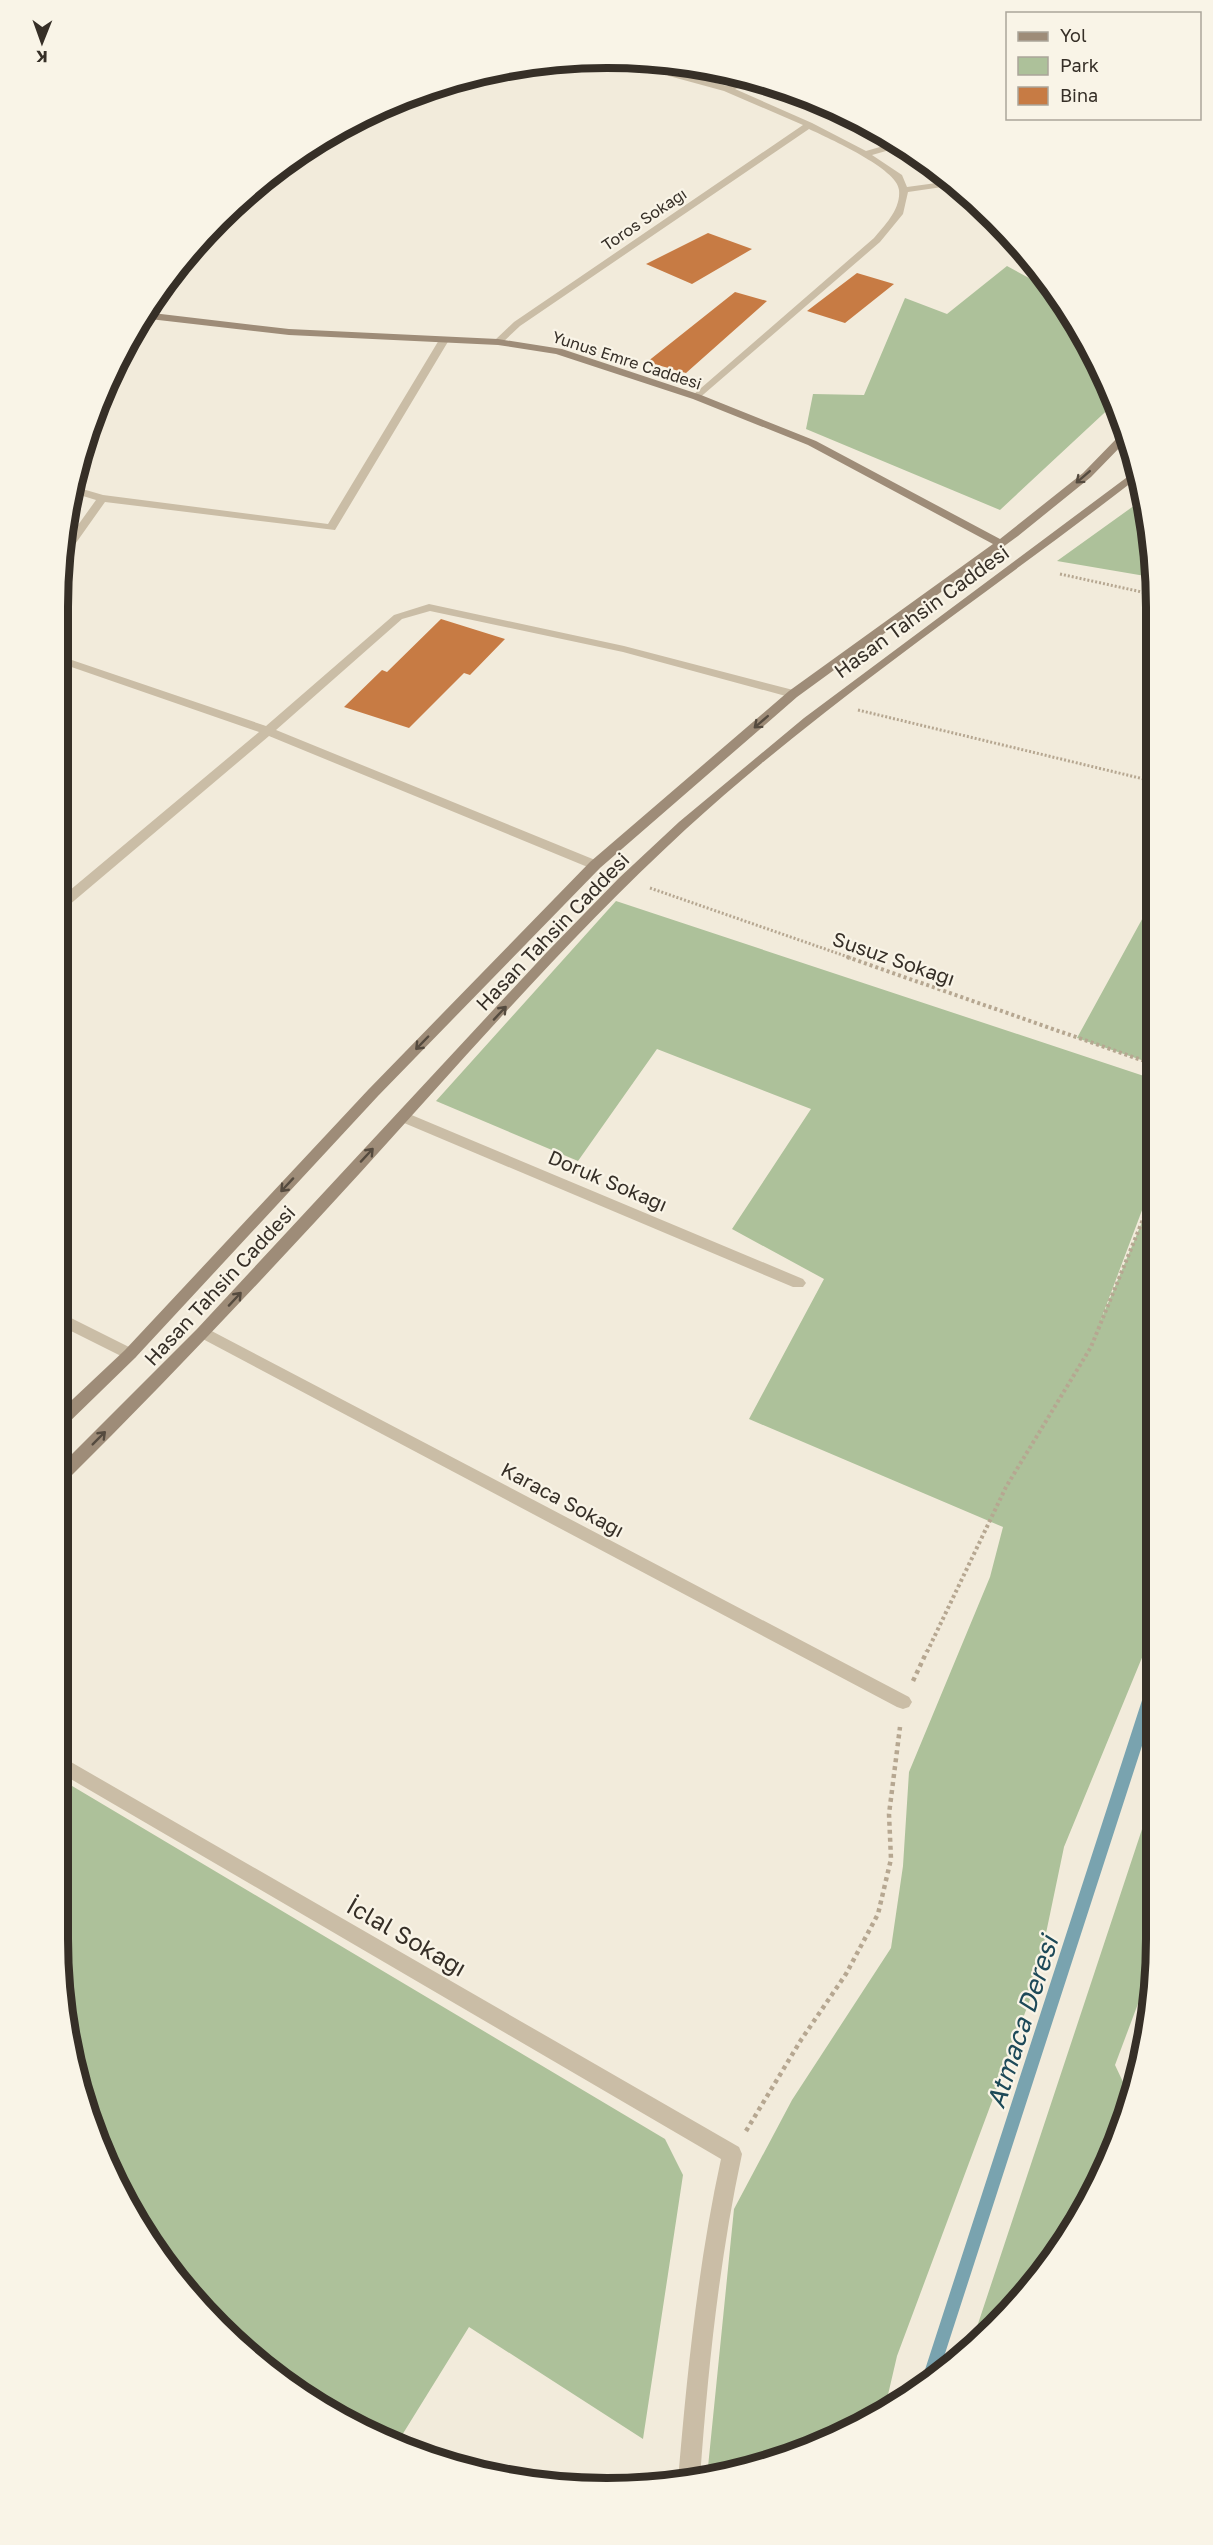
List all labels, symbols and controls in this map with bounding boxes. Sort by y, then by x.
north arrow [12,12,72,72]
legend [1006,12,1201,120]
text: Yol [1060,24,1087,46]
text: K [35,47,48,67]
text: Park [1060,54,1099,76]
text: Bina [1060,84,1098,106]
street label: Toros Sokağı [598,183,690,255]
street label: Yunus Emre Caddesi [550,326,704,394]
one-way arrow [1076,470,1091,484]
street label: Hasan Tahsin Caddesi [829,540,1013,682]
one-way arrow [754,715,769,729]
street label: Hasan Tahsin Caddesi [470,847,634,1015]
street label: Susuz Sokağı [830,926,958,990]
one-way arrow [493,1005,507,1020]
one-way arrow [414,1036,429,1051]
street label: Doruk Sokağı [545,1144,671,1216]
one-way arrow [360,1148,374,1163]
one-way arrow [281,1177,295,1192]
street label: Hasan Tahsin Caddesi [139,1200,299,1370]
one-way arrow [228,1291,242,1306]
one-way arrow [91,1431,106,1446]
street label: Karaca Sokağı [497,1457,629,1541]
street label: İclal Sokağı [342,1890,472,1982]
water label: Atmaca Deresi [980,1929,1065,2112]

